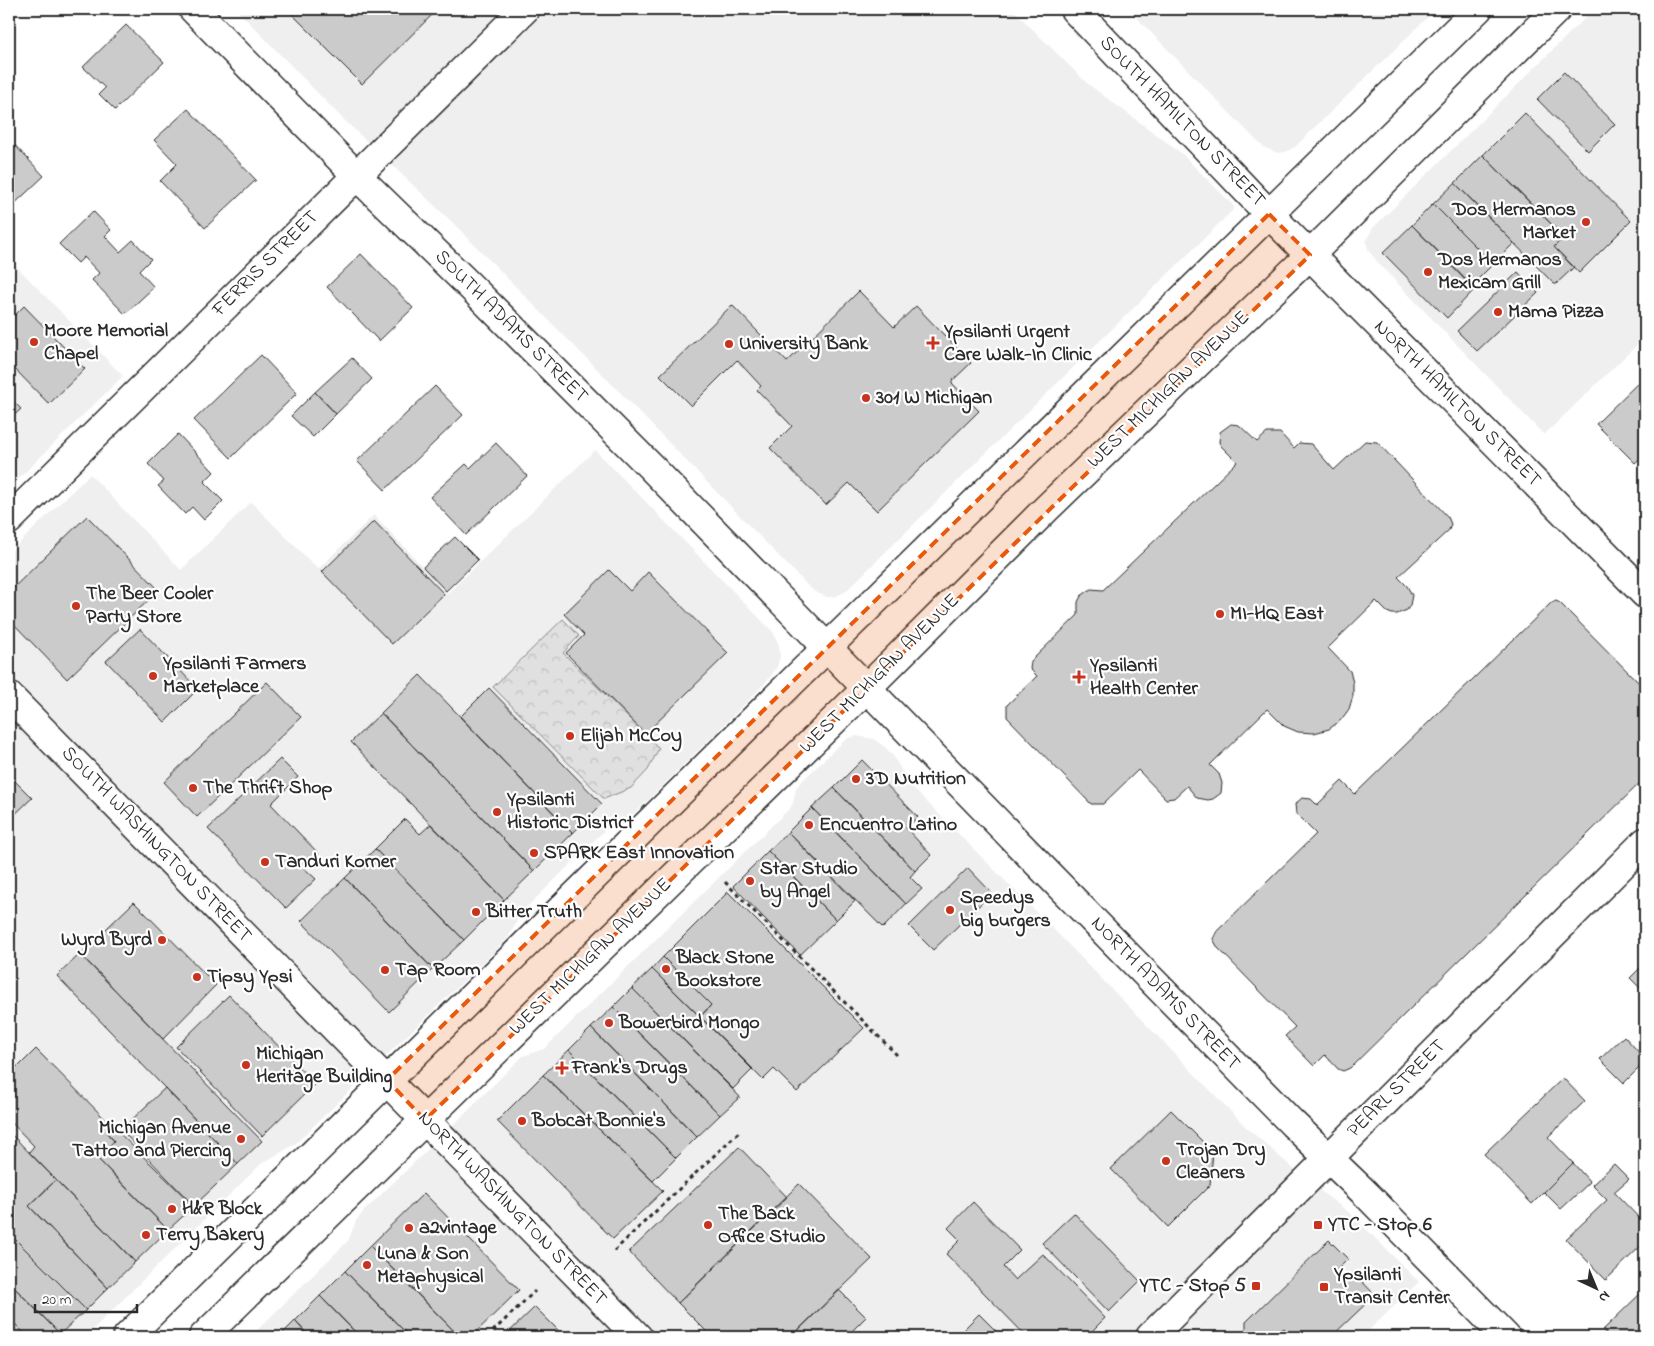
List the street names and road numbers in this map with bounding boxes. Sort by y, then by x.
street label: SOUTH HAMILTON STREET [1092,30,1272,214]
street label: FERRIS STREET [205,204,326,325]
street label: SOUTH ADAMS STREET [428,244,594,410]
street label: WEST MICHIGAN AVENUE [1081,304,1257,476]
street label: NORTH HAMILTON STREET [1367,314,1547,494]
street label: WEST MICHIGAN AVENUE [793,587,967,761]
street label: SOUTH WASHINGTON STREET [54,740,258,950]
street label: WEST MICHIGAN AVENUE [503,871,679,1043]
street label: NORTH ADAMS STREET [1083,910,1247,1078]
street label: PEARL STREET [1341,1033,1453,1145]
street label: NORTH WASHINGTON STREET [411,1105,613,1313]

